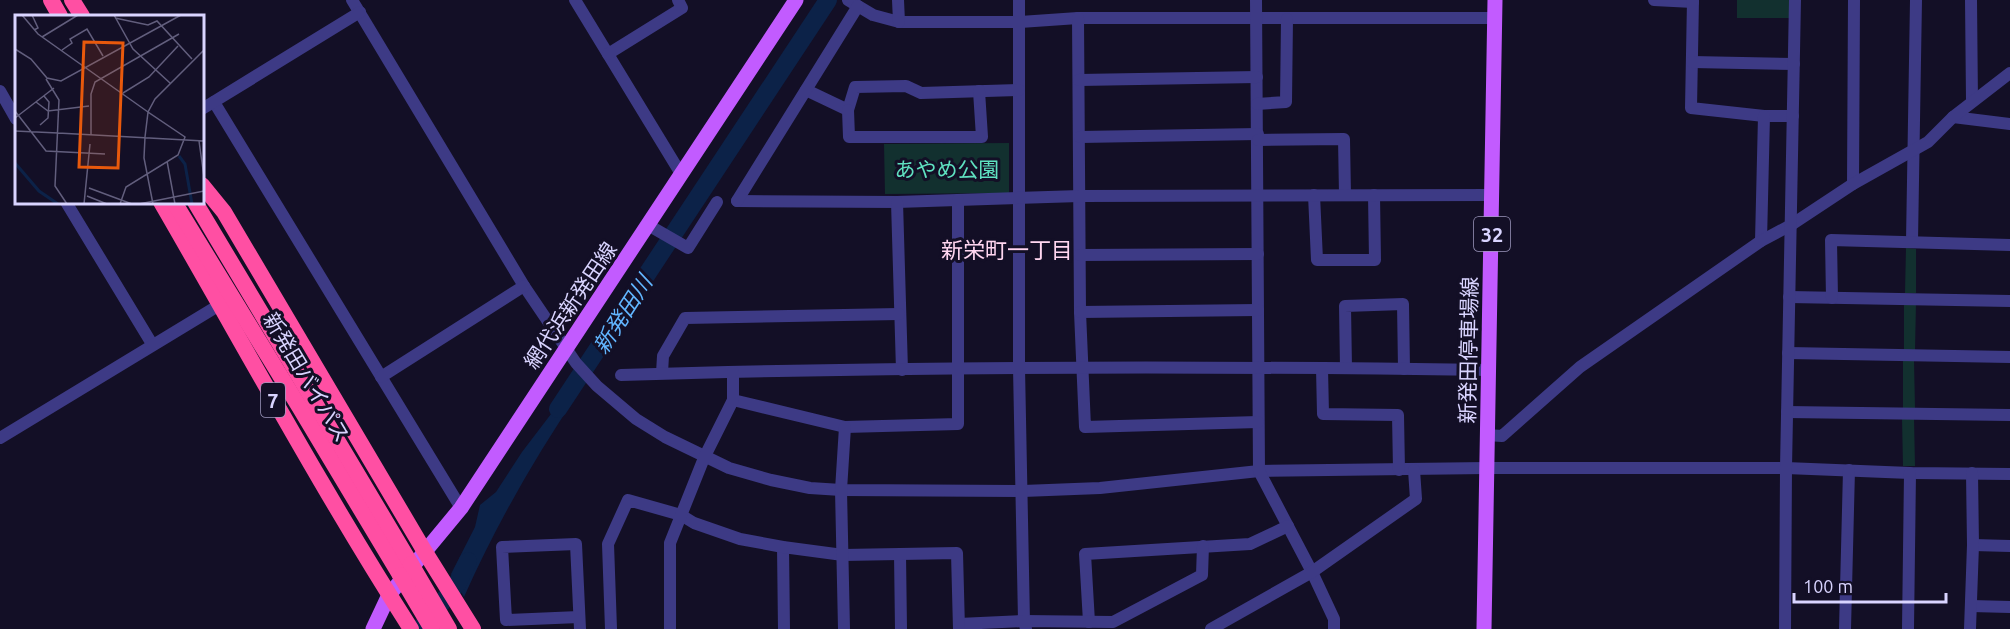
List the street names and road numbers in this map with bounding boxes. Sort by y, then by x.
road number: 32 [1474,217,1510,251]
street label: 網代浜新発田線 [519,237,621,373]
street label: 新発田停車場線 [1455,276,1481,424]
street label: 新発田バイパス [259,308,355,446]
road number: 7 [261,383,285,417]

